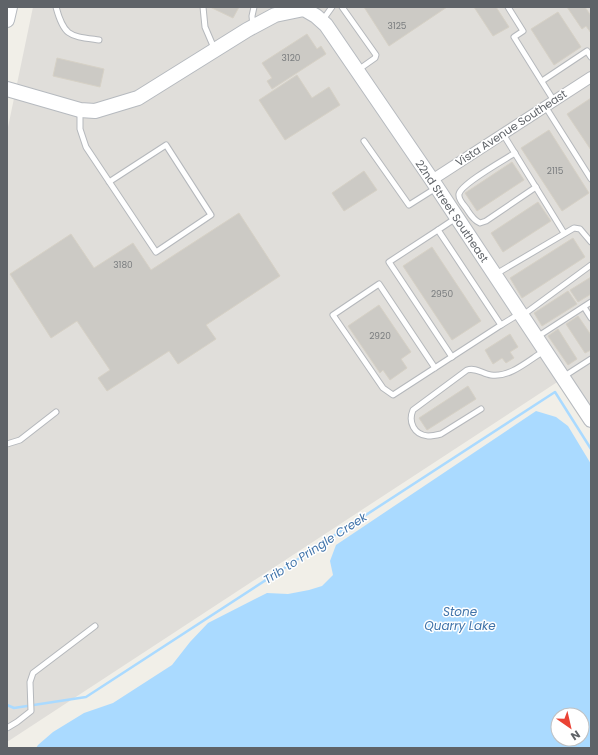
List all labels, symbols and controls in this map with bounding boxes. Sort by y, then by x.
house number: 3125 [387,20,407,32]
house number: 3120 [281,52,301,64]
street label: Vista Avenue Southeast [452,86,570,170]
street label: 22nd Street Southeast [412,156,492,266]
house number: 2115 [547,165,564,177]
house number: 3180 [113,259,133,271]
house number: 2950 [431,288,453,300]
house number: 2920 [369,330,391,342]
water label: Trib to Pringle Creek [260,508,371,588]
water label: Stone Quarry Lake [424,603,496,634]
north arrow [550,707,590,747]
text: N [568,726,583,744]

